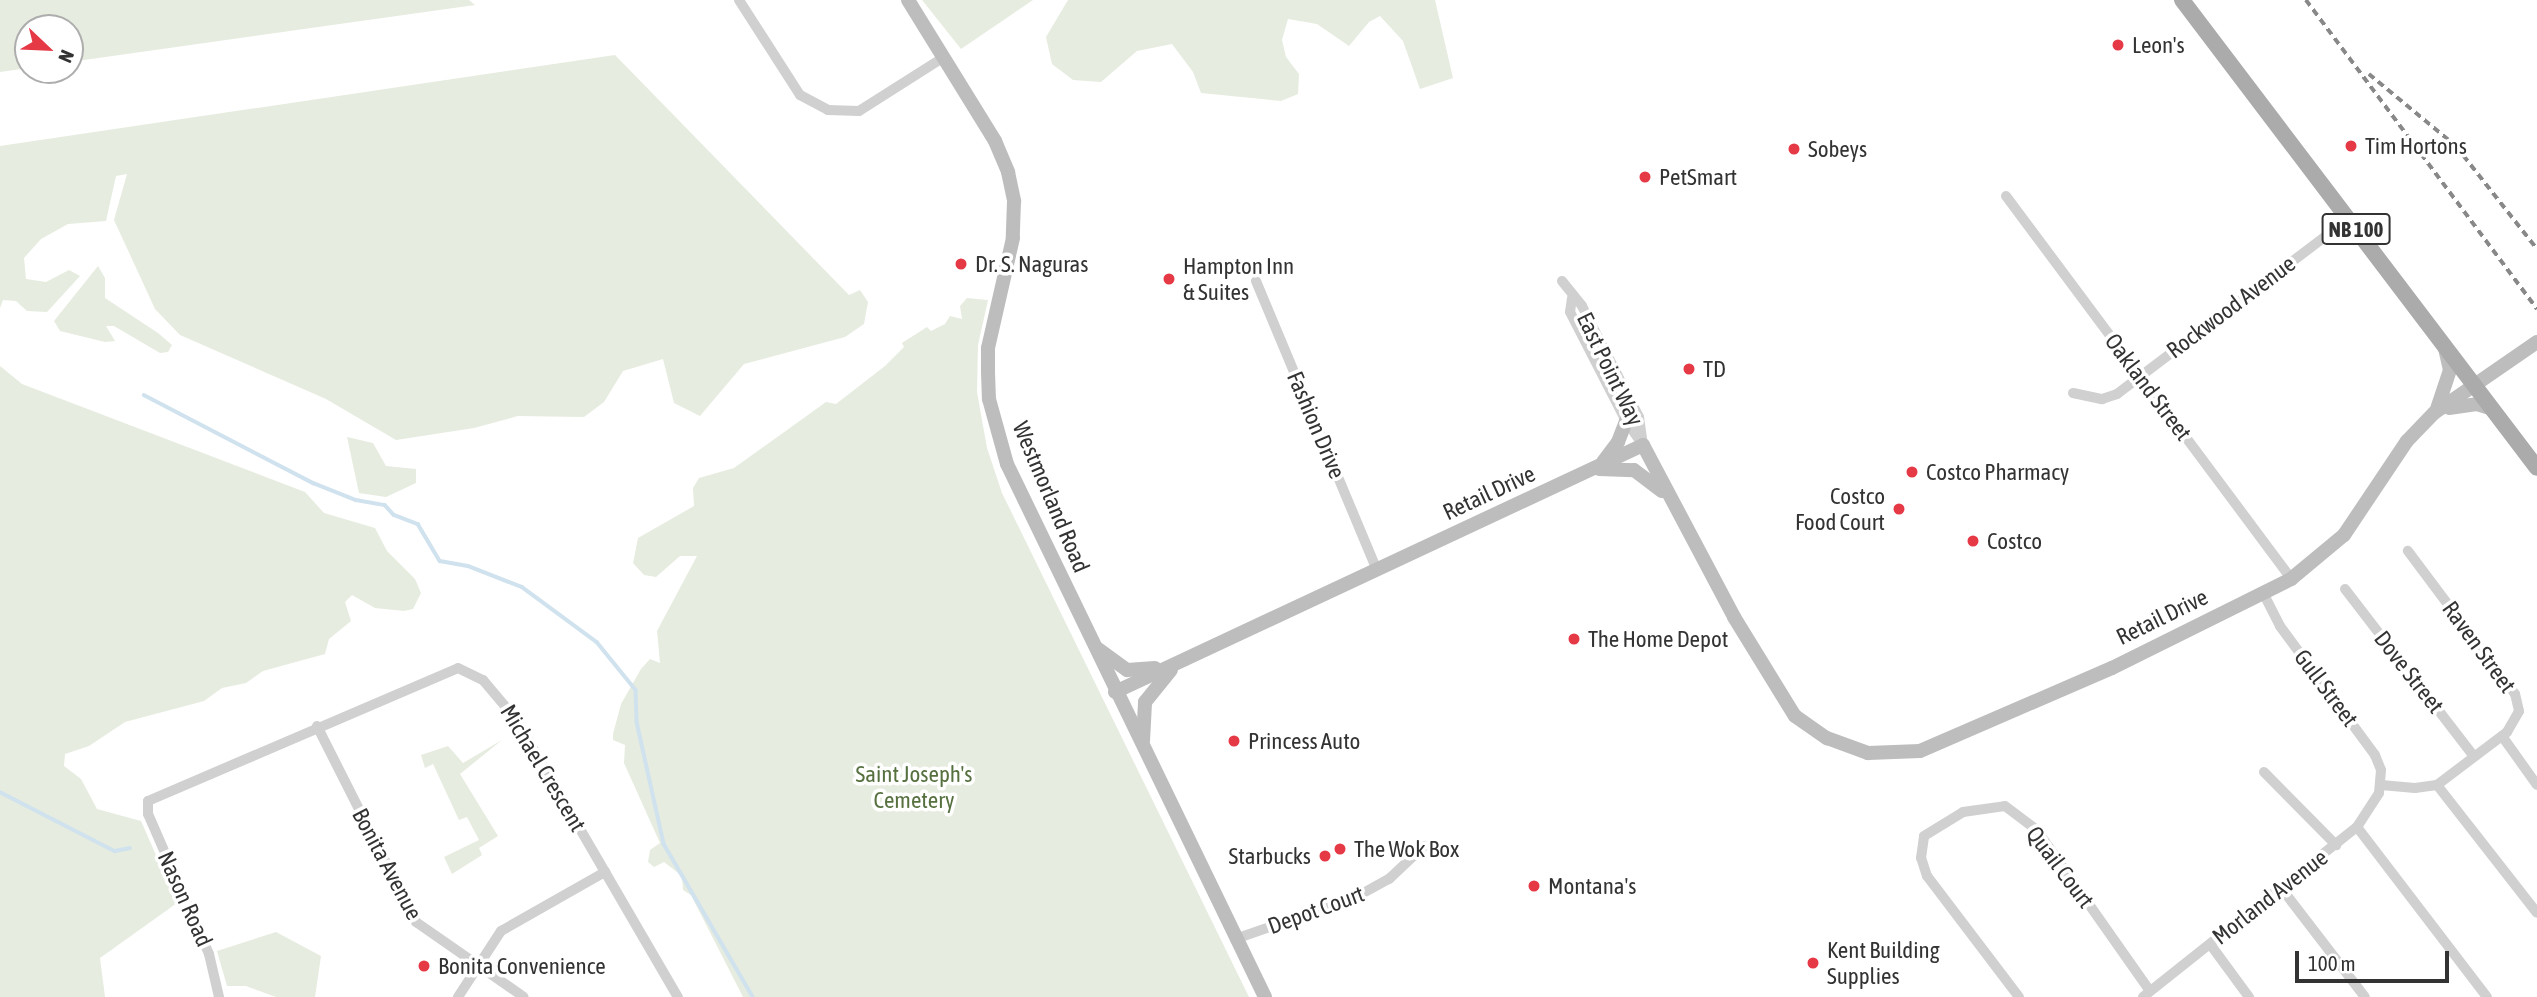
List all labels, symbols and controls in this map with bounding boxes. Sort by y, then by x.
north arrow [14,14,84,84]
place label: Leon's [2132,31,2185,59]
marker: Leon's [2110,37,2126,53]
text: N [54,47,79,66]
place label: Tim Hortons [2365,132,2467,160]
place label: Sobeys [1808,135,1867,163]
marker: Tim Hortons [2343,138,2359,154]
marker: Sobeys [1786,141,1802,157]
place label: PetSmart [1659,163,1737,191]
marker: PetSmart [1637,169,1653,185]
road number: NB 100 [2321,212,2391,246]
place label: Dr. S. Naguras [975,250,1088,278]
street label: Rockwood Avenue [2161,250,2301,364]
place label: Hampton Inn & Suites [1183,252,1294,306]
marker: Dr. S. Naguras [953,256,969,272]
marker: Hampton Inn & Suites [1161,271,1177,287]
street label: East Point Way [1571,308,1649,430]
street label: Oakland Street [2099,328,2197,446]
place label: TD [1703,355,1726,383]
marker: TD [1681,361,1697,377]
street label: Fashion Drive [1281,367,1351,483]
street label: Westmorland Road [1007,417,1095,577]
place label: Costco Pharmacy [1926,458,2069,486]
street label: Retail Drive [1439,460,1539,526]
marker: Costco Pharmacy [1904,464,1920,480]
place label: Costco Food Court [1795,482,1885,536]
marker: Costco Food Court [1891,501,1907,517]
place label: Costco [1987,527,2042,555]
marker: Costco [1965,533,1981,549]
street label: Retail Drive [2112,583,2212,651]
street label: Raven Street [2436,596,2522,698]
place label: The Home Depot [1588,625,1728,653]
street label: Dove Street [2368,625,2450,719]
marker: The Home Depot [1566,631,1582,647]
street label: Gull Street [2288,644,2364,732]
street label: Michael Crescent [494,700,592,836]
place label: Princess Auto [1248,727,1360,755]
marker: Princess Auto [1226,733,1242,749]
park label: Saint Joseph's Cemetery [856,760,972,814]
street label: Bonita Avenue [346,804,428,924]
street label: Quail Court [2020,821,2100,913]
place label: The Wok Box [1354,835,1459,863]
marker: The Wok Box [1332,841,1348,857]
place label: Starbucks [1228,842,1311,870]
street label: Morland Avenue [2207,843,2333,951]
street label: Nason Road [152,847,218,951]
marker: Starbucks [1317,848,1333,864]
place label: Montana's [1548,872,1636,900]
marker: Montana's [1526,878,1542,894]
street label: Depot Court [1264,880,1368,940]
place label: Kent Building Supplies [1827,936,1940,990]
scale bar [2299,937,2453,981]
text: 100 m [2308,951,2356,975]
place label: Bonita Convenience [438,952,606,980]
marker: Kent Building Supplies [1805,955,1821,971]
marker: Bonita Convenience [416,958,432,974]

